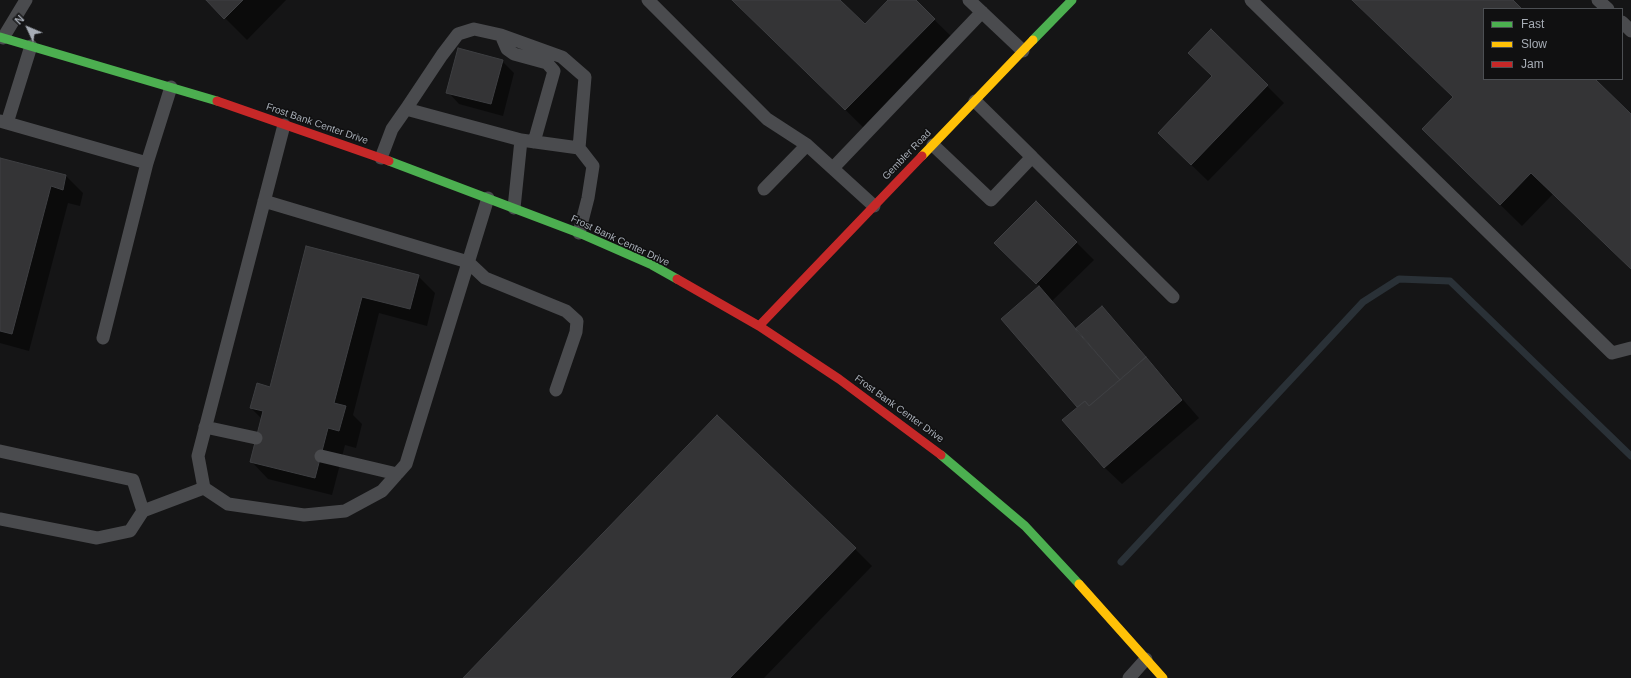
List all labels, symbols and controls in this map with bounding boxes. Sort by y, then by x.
north arrow [8,8,48,48]
legend [1483,8,1623,80]
text: N [12,13,26,27]
text: Fast [1521,17,1544,31]
text: Slow [1521,37,1547,51]
text: Jam [1521,57,1544,71]
street label: Frost Bank Center Drive [264,101,370,147]
street label: Gembler Road [880,127,934,183]
street label: Frost Bank Center Drive [569,213,671,269]
street label: Frost Bank Center Drive [852,373,946,445]

